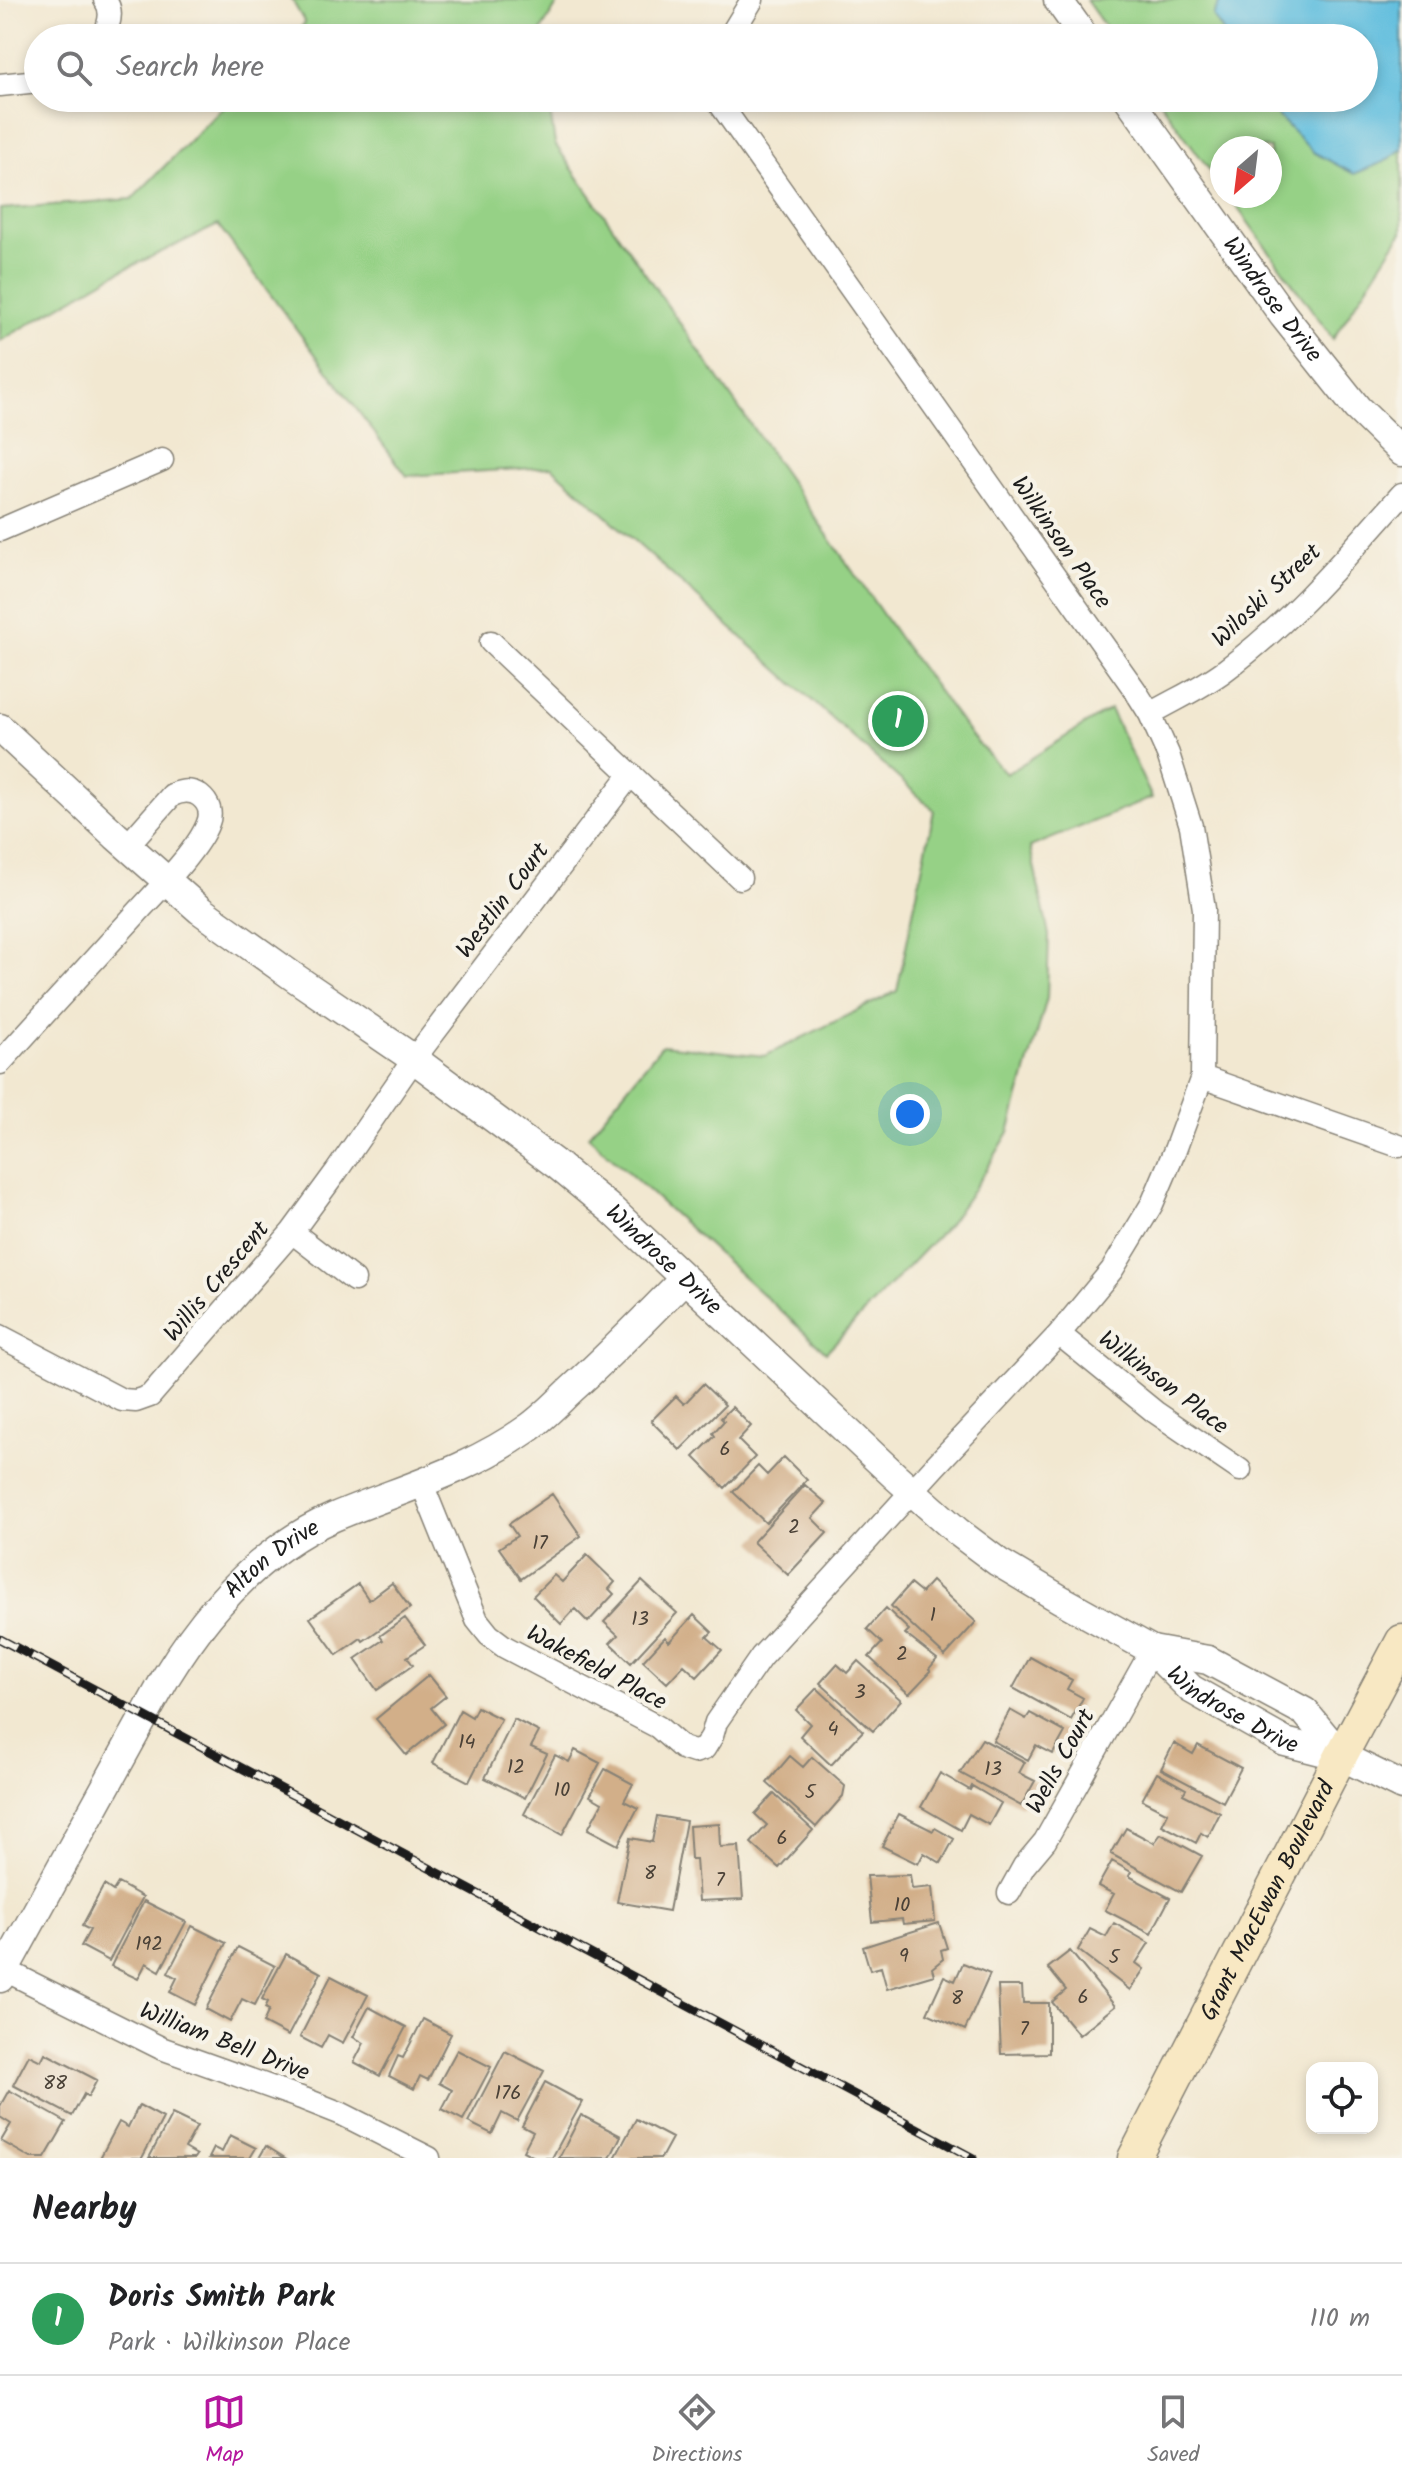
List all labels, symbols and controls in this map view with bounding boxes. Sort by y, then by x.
search box [24,24,1378,112]
text: Search here [116,44,264,92]
icon: search [52,46,96,90]
north arrow [1210,136,1282,208]
street label: Windrose Drive [1212,229,1332,372]
street label: Wilkinson Place [1000,468,1121,618]
street label: Wiloski Street [1203,534,1332,658]
pin: 1 [872,691,924,751]
street label: Westlin Court [446,834,560,967]
your location [890,1094,930,1134]
street label: Windrose Drive [596,1195,731,1326]
street label: Willis Crescent [154,1212,280,1351]
street label: Wilkinson Place [1089,1321,1237,1446]
house number: 6 [719,1434,731,1466]
street label: Alton Drive [215,1509,327,1609]
house number: 2 [788,1512,800,1544]
house number: 17 [532,1528,549,1560]
house number: 1 [930,1600,936,1632]
house number: 13 [631,1604,649,1636]
street label: Wakefield Place [519,1615,674,1722]
house number: 2 [896,1639,908,1671]
street label: Windrose Drive [1156,1657,1302,1766]
house number: 3 [854,1677,866,1709]
street label: Wells Court [1016,1701,1107,1822]
house number: 4 [827,1714,839,1746]
house number: 14 [458,1727,476,1759]
house number: 12 [507,1752,525,1784]
house number: 13 [984,1754,1002,1786]
street label: Grant MacEwan Boulevard [1190,1773,1347,2028]
house number: 10 [554,1775,570,1807]
house number: 5 [805,1777,817,1809]
house number: 6 [776,1823,788,1855]
house number: 8 [644,1858,657,1890]
house number: 7 [715,1865,725,1897]
house number: 10 [894,1890,910,1922]
house number: 192 [135,1929,163,1961]
house number: 9 [899,1941,909,1973]
house number: 5 [1109,1942,1121,1974]
house number: 6 [1077,1982,1089,2014]
house number: 8 [951,1983,964,2015]
street label: William Bell Drive [134,1992,315,2093]
house number: 7 [1019,2014,1029,2046]
map controls [1306,2062,1378,2134]
button: locate [1306,2062,1378,2134]
house number: 88 [43,2068,68,2100]
house number: 176 [495,2078,521,2110]
text: Nearby [32,2183,137,2237]
text: Doris Smith Park [108,2274,334,2322]
text: 1 [54,2298,62,2340]
text: 110 m [1310,2298,1370,2340]
text: Park · Wilkinson Place [108,2322,350,2364]
tab: Map [202,2390,246,2473]
tab: Directions [651,2390,743,2473]
tab: Saved [1147,2390,1200,2473]

